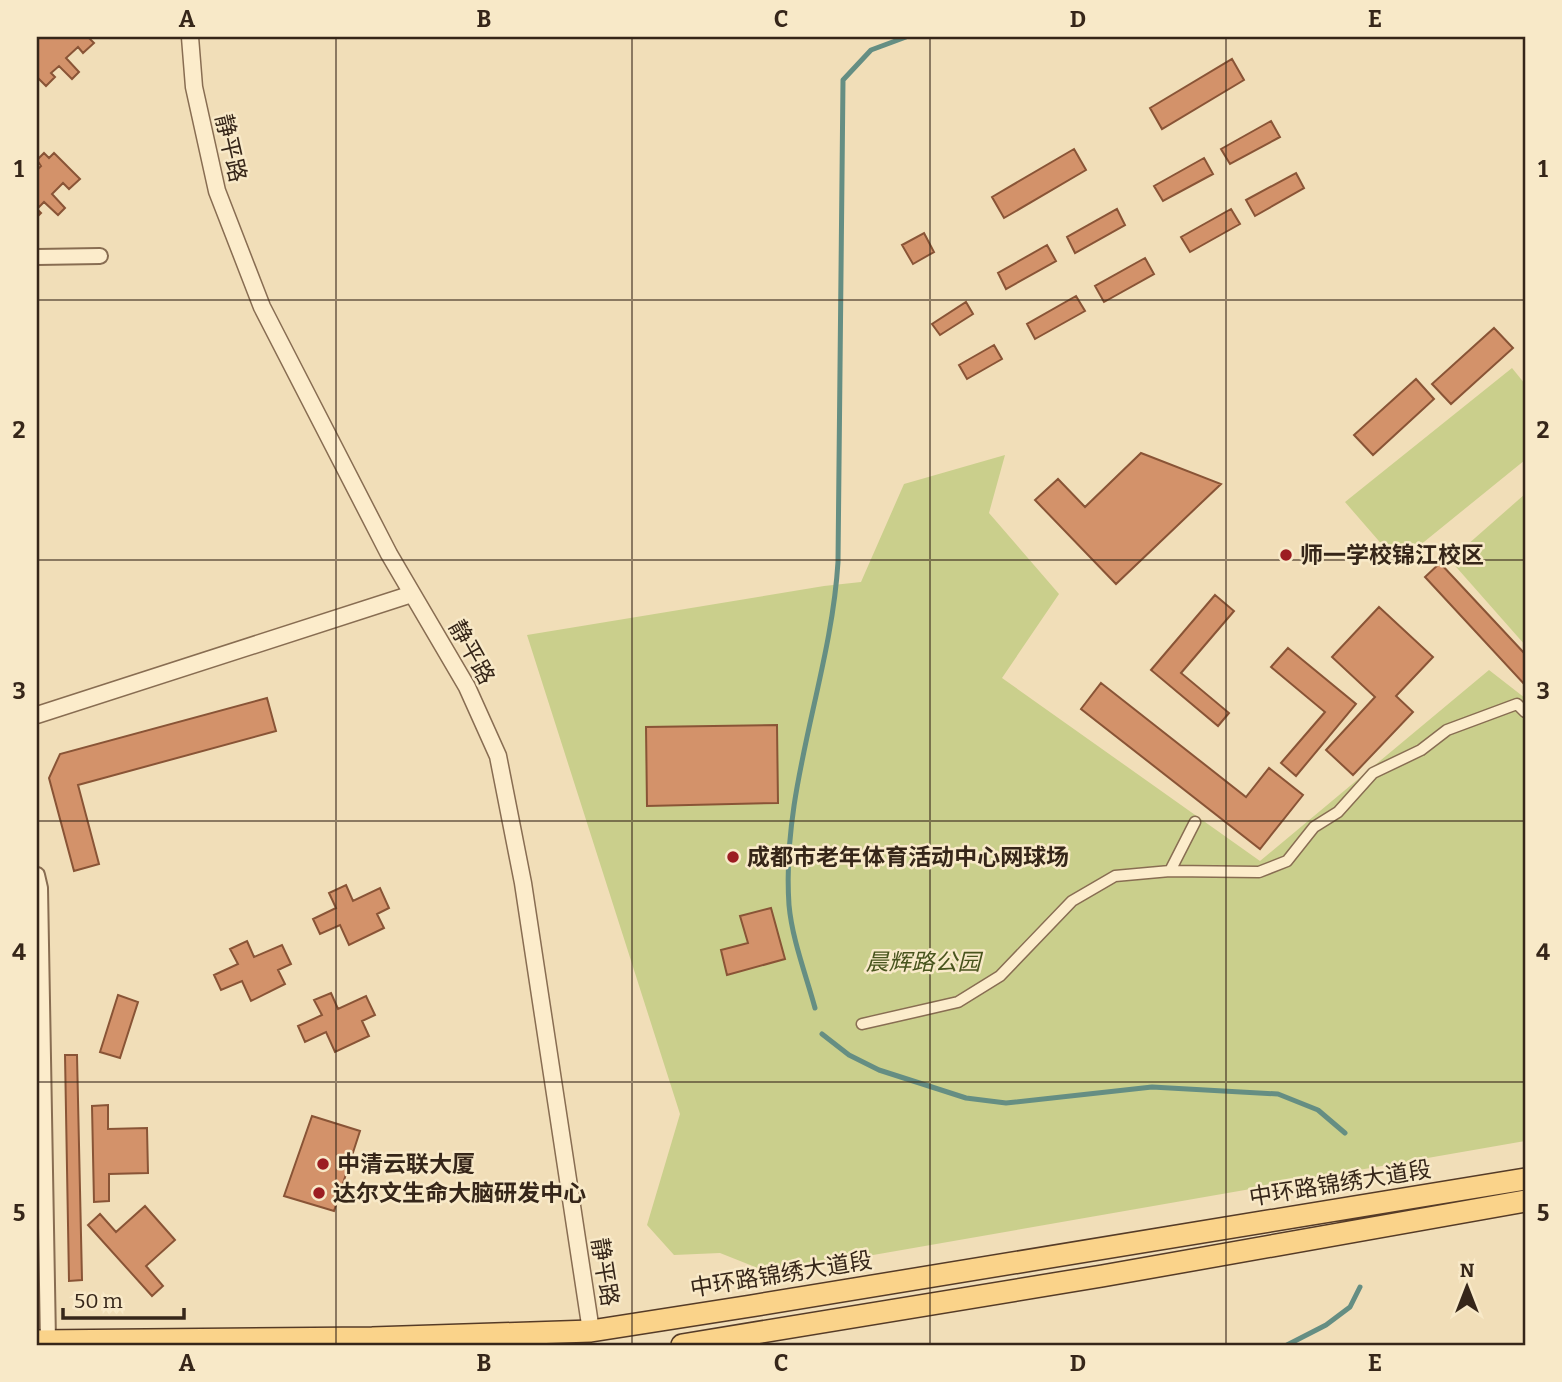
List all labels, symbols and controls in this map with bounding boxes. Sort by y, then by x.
text: A [179,5,196,33]
text: B [477,5,491,33]
text: C [774,5,788,33]
text: D [1070,5,1086,33]
text: E [1368,5,1382,33]
street label: 静平路 [210,111,252,185]
text: 1 [14,155,24,183]
text: 1 [1538,155,1548,183]
text: 2 [13,416,26,444]
text: 2 [1537,416,1550,444]
place label: 师一学校锦江校区 [1300,541,1484,569]
marker: 师一学校锦江校区 [1278,547,1294,563]
street label: 静平路 [443,615,501,689]
text: 3 [12,677,26,705]
text: 3 [1536,677,1550,705]
place label: 成都市老年体育活动中心网球场 [747,843,1069,871]
marker: 成都市老年体育活动中心网球场 [725,849,741,865]
text: 4 [12,938,26,966]
text: 4 [1536,938,1550,966]
park label: 晨辉路公园 [866,948,984,976]
place label: 中清云联大厦 [337,1150,475,1178]
street label: 中环路锦绣大道段 [1247,1155,1433,1211]
marker: 中清云联大厦 [315,1156,331,1172]
place label: 达尔文生命大脑研发中心 [333,1179,586,1207]
marker: 达尔文生命大脑研发中心 [311,1185,327,1201]
text: 5 [13,1199,25,1227]
text: 5 [1537,1199,1549,1227]
street label: 静平路 [586,1236,624,1308]
street label: 中环路锦绣大道段 [688,1246,874,1302]
north arrow [1432,1252,1502,1322]
text: N [1460,1259,1475,1282]
scale bar [63,1277,184,1321]
text: 50 m [74,1288,123,1314]
text: A [179,1349,196,1377]
text: B [477,1349,491,1377]
text: C [774,1349,788,1377]
text: D [1070,1349,1086,1377]
text: E [1368,1349,1382,1377]

